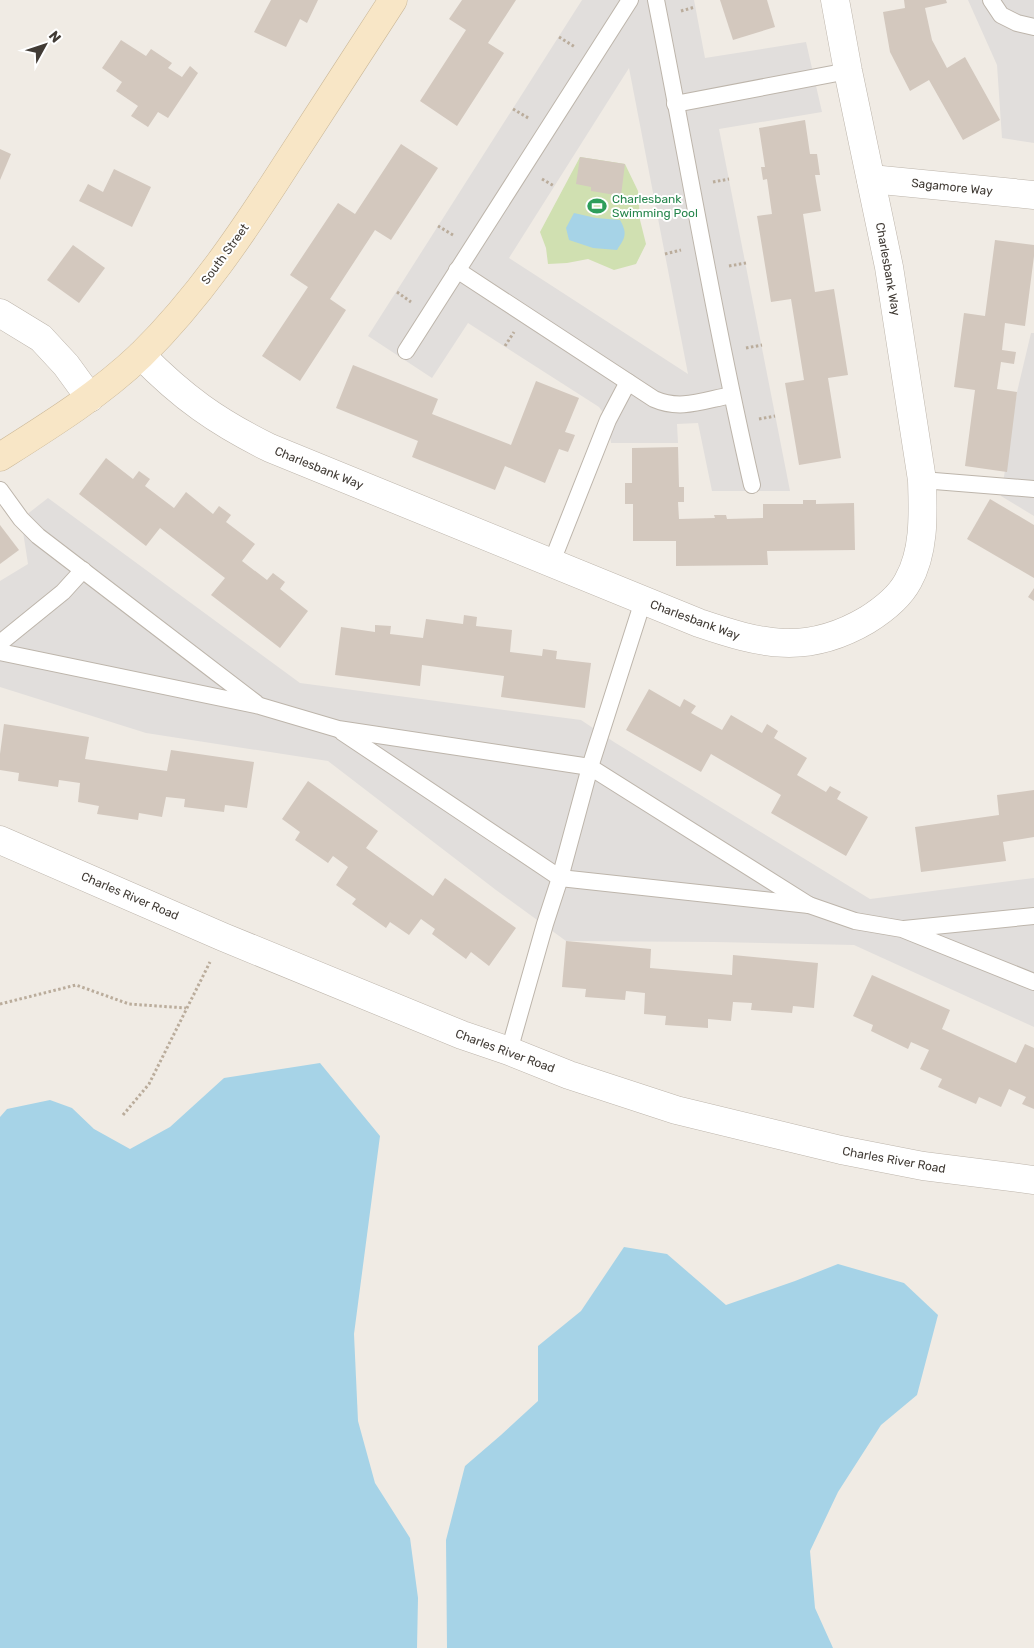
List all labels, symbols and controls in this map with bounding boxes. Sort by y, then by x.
north arrow [20,20,70,70]
text: N [45,28,64,46]
street label: Sagamore Way [911,176,994,198]
place label: Charlesbank Swimming Pool [612,192,698,220]
sports icon: Charlesbank Swimming Pool [586,195,608,217]
street label: South Street [198,221,252,287]
street label: Charlesbank Way [873,221,903,317]
street label: Charlesbank Way [273,444,366,492]
street label: Charlesbank Way [648,597,742,643]
street label: Charles River Road [79,869,181,923]
street label: Charles River Road [453,1027,557,1075]
street label: Charles River Road [841,1144,947,1176]

